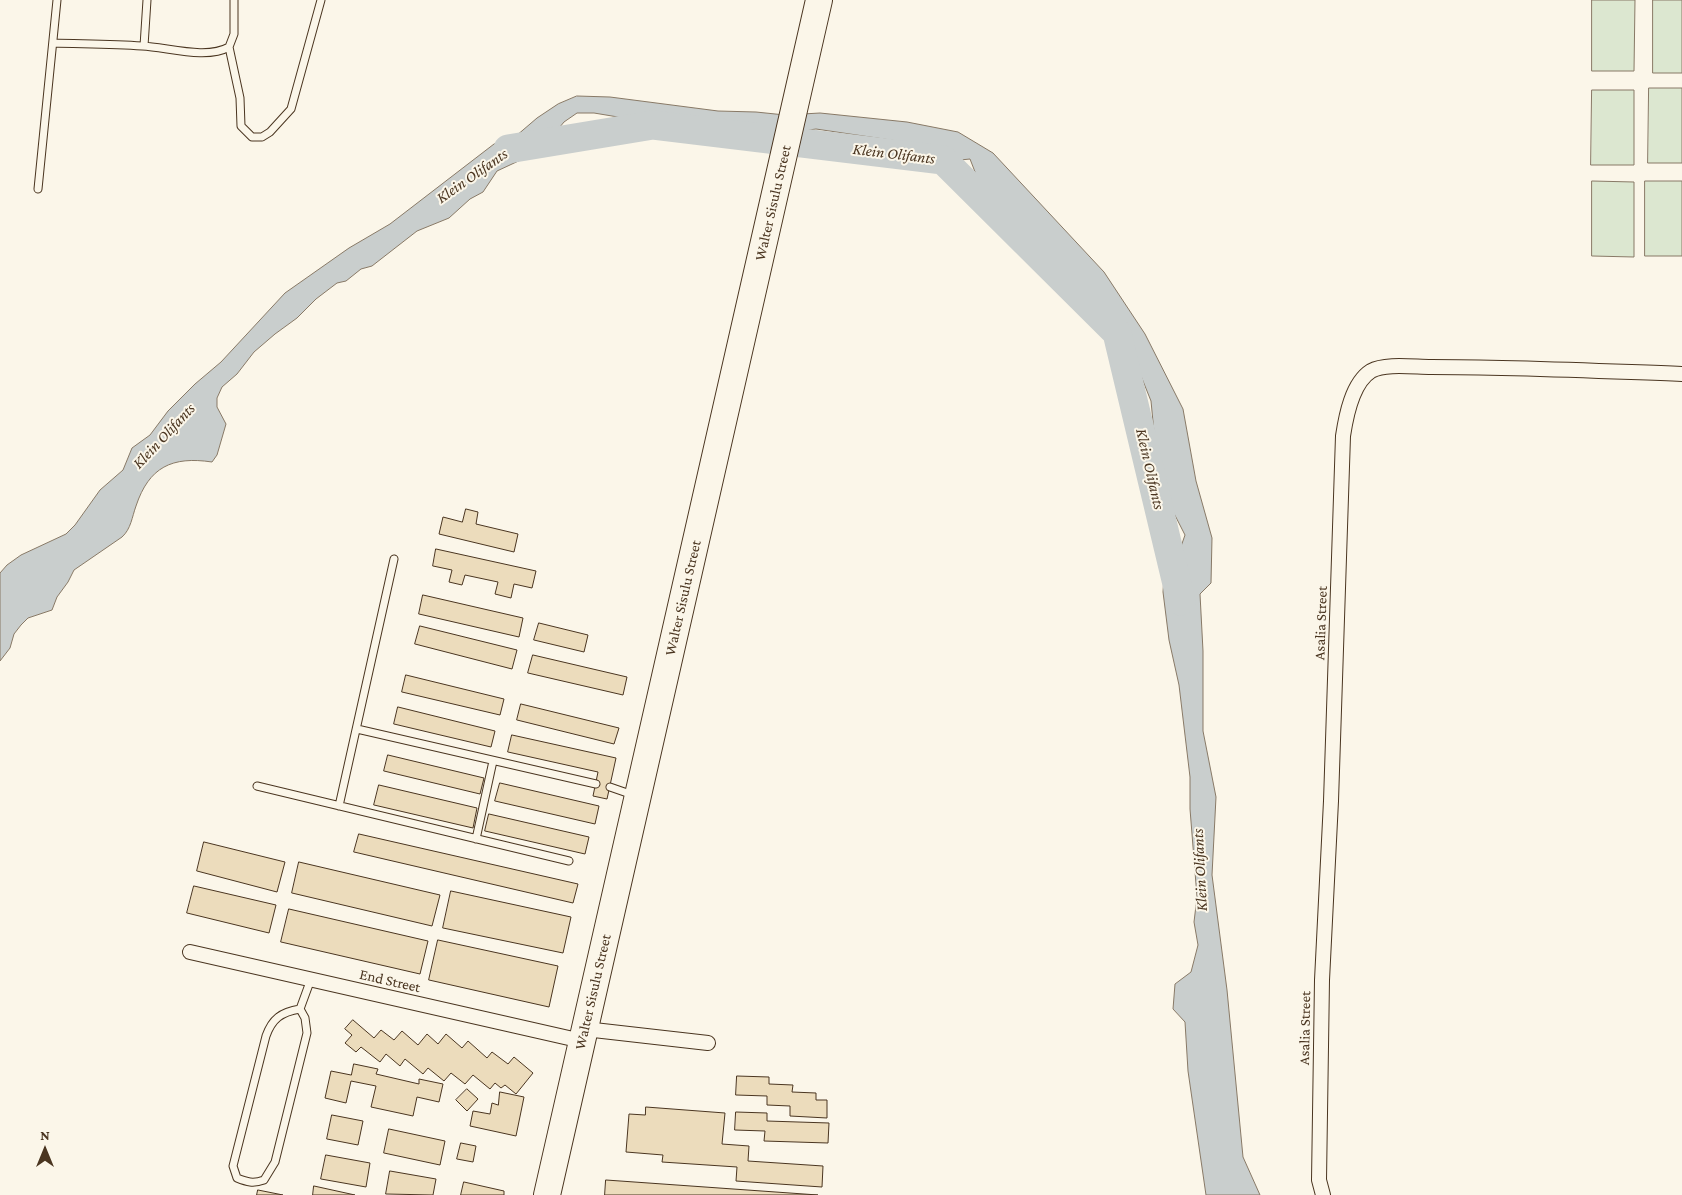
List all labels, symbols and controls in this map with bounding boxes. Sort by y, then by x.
water label: Klein Olifants [852,139,936,169]
street label: Walter Sisulu Street [751,143,795,263]
water label: Klein Olifants [433,144,511,208]
water label: Klein Olifants [129,399,199,473]
water label: Klein Olifants [1131,427,1169,511]
street label: Walter Sisulu Street [661,538,705,658]
street label: Asalia Street [1311,586,1331,660]
water label: Klein Olifants [1188,828,1212,912]
street label: Walter Sisulu Street [571,932,615,1052]
street label: End Street [358,965,422,997]
street label: Asalia Street [1295,991,1315,1065]
north arrow [20,1125,70,1175]
text: N [40,1127,50,1143]

